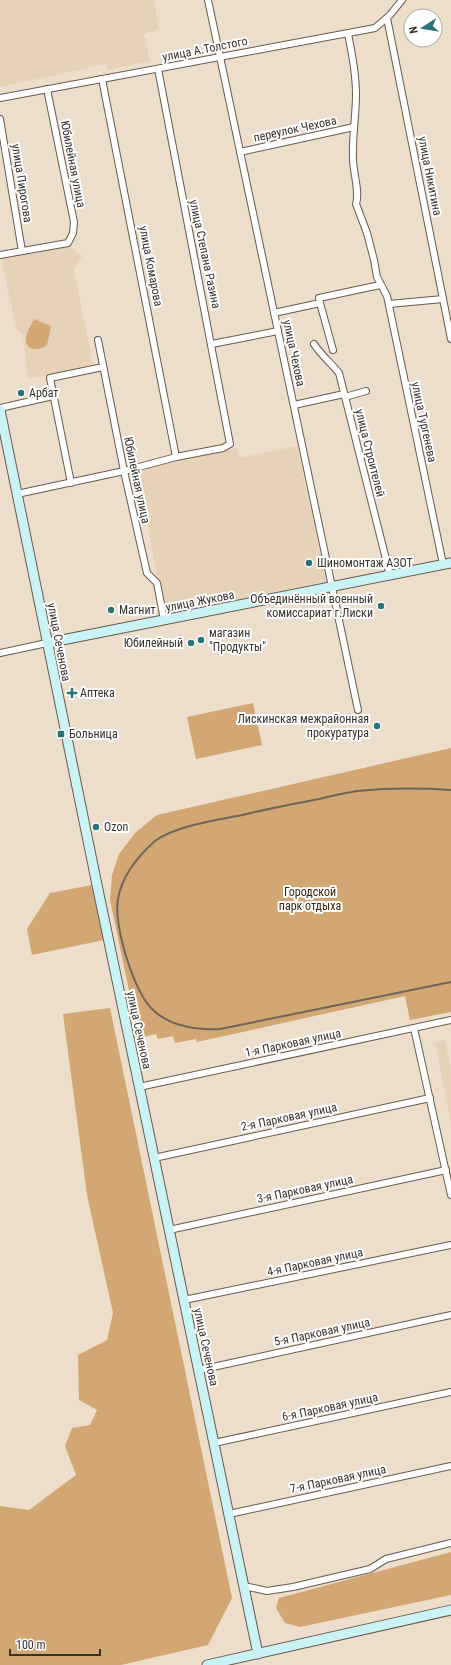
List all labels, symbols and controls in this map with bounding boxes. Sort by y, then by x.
north arrow [403,8,443,48]
text: N [407,25,421,35]
street label: улица А.Толстого [161,34,249,64]
street label: переулок Чехова [252,113,338,145]
street label: Юбилейная улица [58,119,88,209]
street label: улица Никитина [415,135,445,217]
street label: улица Пирогова [9,143,35,224]
street label: улица Степана Разина [187,198,223,310]
street label: улица Комарова [136,225,166,308]
street label: улица Чехова [280,318,308,388]
street label: улица Тургенева [409,381,439,464]
place label: Арбат [29,386,58,400]
marker: Арбат [16,388,26,398]
street label: улица Строителей [352,408,388,498]
street label: Юбилейная улица [121,435,153,525]
place label: Шиномонтаж АЗОТ [317,556,413,570]
marker: Шиномонтаж АЗОТ [304,558,314,568]
street label: улица Жукова [165,587,236,615]
place label: Объединённый военный комиссариат г.Лиски [250,592,373,620]
marker: Объединённый военный комиссариат г.Лиски [376,601,386,611]
street label: улица Сеченова [45,602,74,683]
place label: Магнит [119,603,156,617]
marker: Магнит [106,605,116,615]
place label: магазин "Продукты" [209,626,266,654]
marker: магазин "Продукты" [196,635,206,645]
place label: Юбилейный [124,636,183,650]
marker: Юбилейный [186,638,196,648]
place label: Аптека [80,686,115,700]
marker: Аптека [67,688,77,698]
place label: Лискинская межрайонная прокуратура [237,712,369,740]
marker: Лискинская межрайонная прокуратура [372,721,382,731]
place label: Больница [69,727,118,741]
marker: Больница [56,729,66,739]
place label: Ozon [104,820,128,834]
marker: Ozon [91,822,101,832]
park label: Городской парк отдыха [279,885,341,913]
street label: улица Сеченова [124,990,154,1071]
street label: 1-я Парковая улица [244,1026,342,1060]
street label: 2-я Парковая улица [240,1100,338,1134]
street label: 3-я Парковая улица [256,1172,354,1206]
street label: 4-я Парковая улица [266,1245,364,1279]
street label: улица Сеченова [191,1307,221,1388]
street label: 5-я Парковая улица [273,1315,371,1349]
street label: 6-я Парковая улица [281,1390,379,1424]
street label: 7-я Парковая улица [289,1462,387,1496]
scale bar [10,1631,100,1657]
text: 100 m [16,1638,46,1652]

